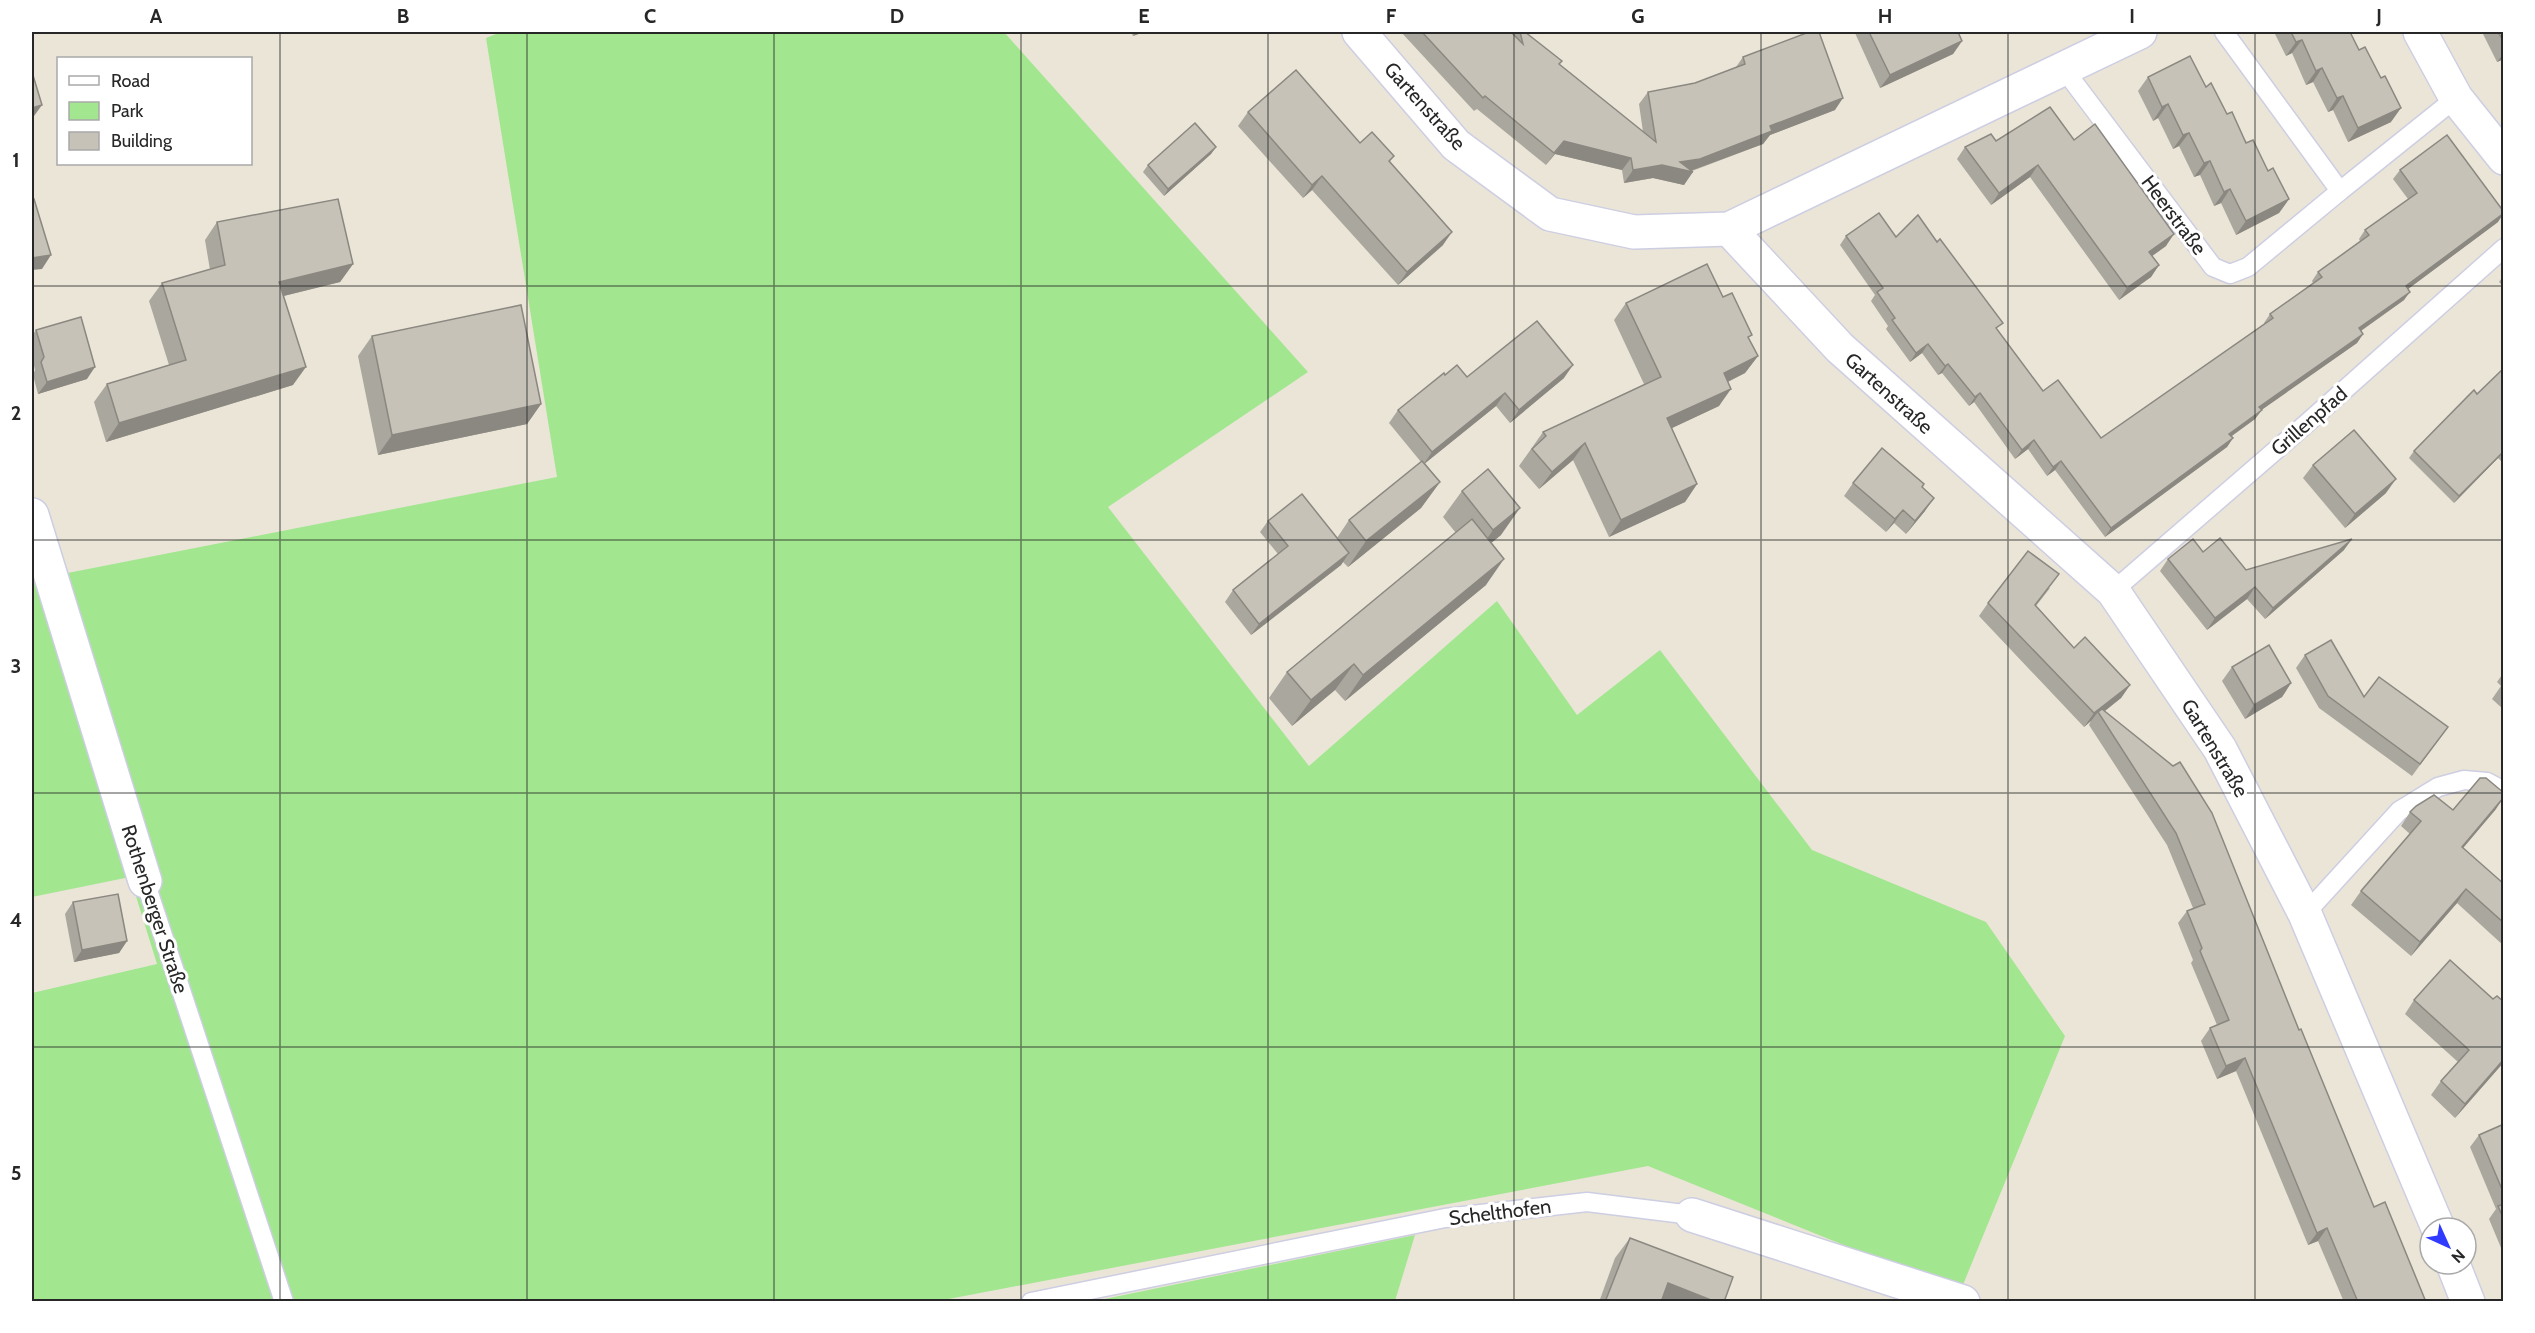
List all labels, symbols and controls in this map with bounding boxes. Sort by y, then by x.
text: A [150,4,163,28]
text: B [397,4,409,28]
text: C [644,4,656,28]
text: D [890,4,904,28]
text: E [1138,4,1150,28]
text: F [1386,4,1397,28]
text: G [1631,4,1645,28]
text: H [1878,4,1892,28]
text: I [2129,4,2135,28]
text: J [2375,4,2382,28]
legend [57,57,252,165]
street label: Gartenstraße [1379,57,1471,155]
text: Road [111,70,150,92]
text: Park [111,100,144,122]
text: Building [111,130,173,152]
text: 1 [12,148,20,172]
street label: Heerstraße [2136,171,2212,259]
street label: Gartenstraße [1840,347,1938,439]
street label: Grillenpfad [2266,381,2352,461]
text: 2 [11,401,21,425]
text: 3 [11,654,21,678]
street label: Gartenstraße [2176,695,2254,801]
street label: Rothenberger Straße [116,822,194,996]
text: 4 [10,908,22,932]
text: 5 [11,1161,21,1185]
street label: Schelthofen [1448,1194,1552,1230]
north arrow [2418,1216,2478,1276]
text: N [2448,1246,2469,1267]

